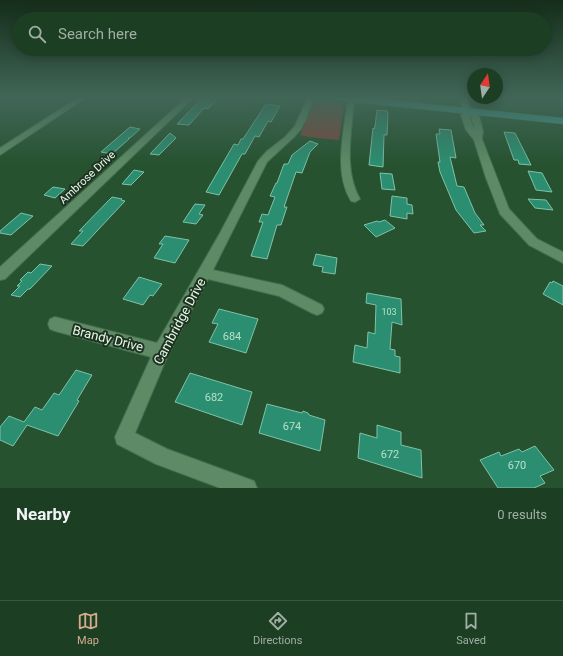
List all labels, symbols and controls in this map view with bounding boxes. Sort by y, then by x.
search box [12,12,551,56]
icon: search [26,23,48,45]
text: Search here [58,25,137,43]
north arrow [467,68,503,104]
street label: Ambrose Drive [57,148,118,207]
street label: Cambridge Drive [150,275,209,367]
house number: 103 [381,307,397,317]
street label: Brandy Drive [71,322,145,355]
house number: 684 [223,330,241,343]
house number: 682 [205,391,223,404]
house number: 674 [283,420,301,433]
house number: 672 [381,448,399,461]
house number: 670 [508,459,526,472]
text: Nearby [16,504,71,524]
text: 0 results [497,507,547,522]
tab: Map [77,610,99,647]
tab: Directions [253,610,302,647]
tab: Saved [456,610,486,647]

